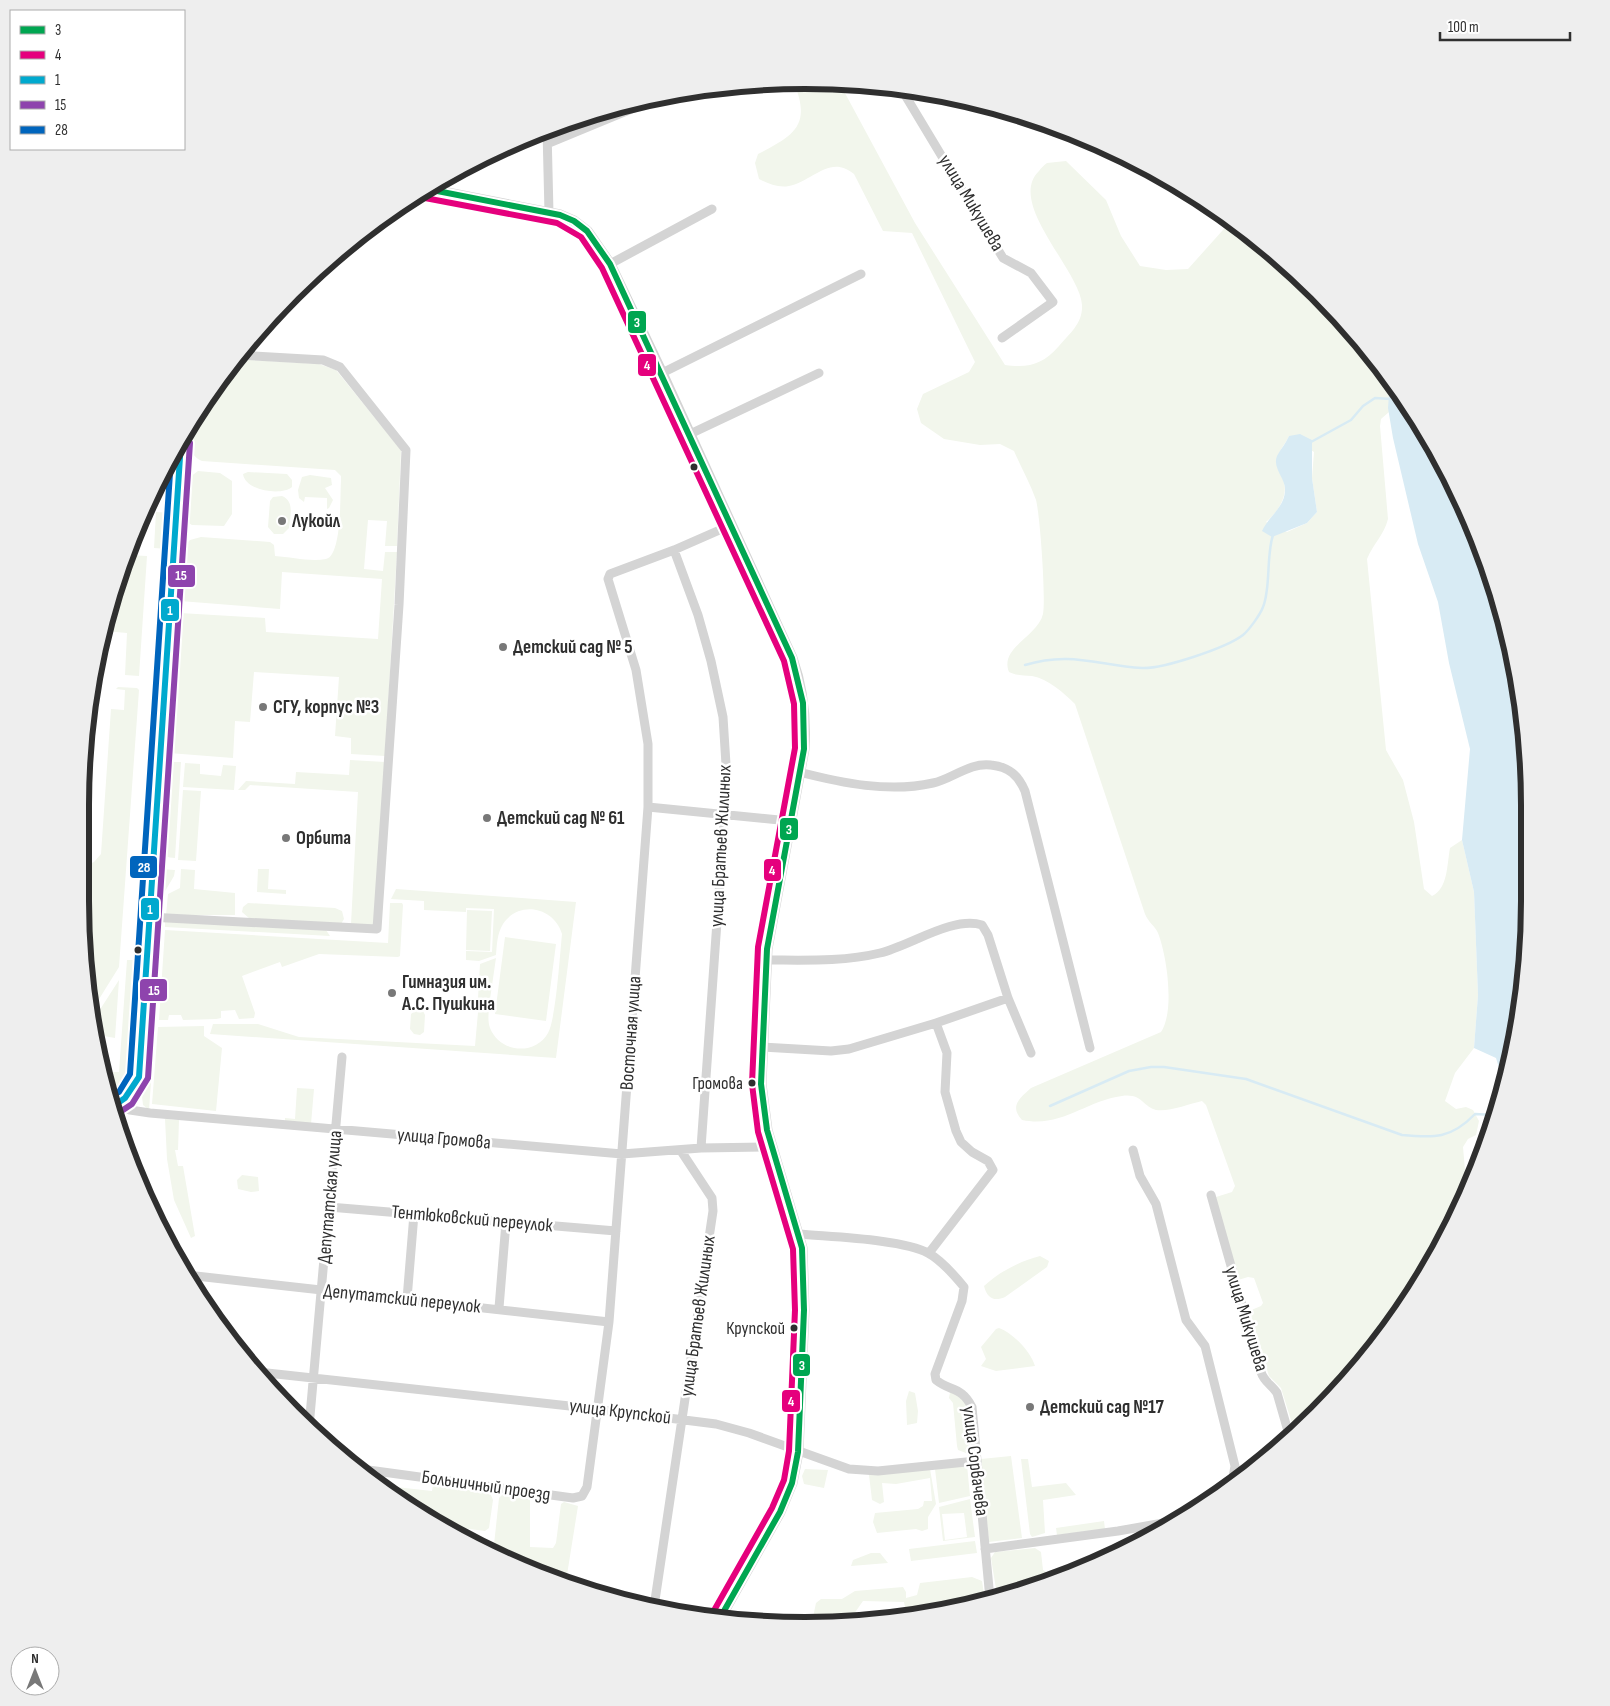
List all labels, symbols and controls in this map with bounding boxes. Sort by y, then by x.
legend [10,10,185,150]
scale bar [1440,10,1570,42]
text: 100 m [1448,18,1479,37]
text: 3 [55,21,61,40]
text: 4 [55,46,61,65]
text: 1 [55,71,61,90]
text: 15 [55,96,66,115]
text: 28 [55,121,68,140]
street label: улица Микушева [933,150,1009,256]
line badge: 3 [627,310,647,334]
text: 3 [634,314,640,331]
line badge: 4 [637,353,657,377]
text: 4 [644,357,651,374]
unlabelled marker [689,462,699,472]
place label: Лукойл [291,510,341,533]
marker: Лукойл [276,515,288,527]
line badge: 15 [167,564,196,588]
text: 15 [175,567,187,584]
line badge: 1 [160,598,180,622]
text: 1 [167,602,173,619]
place label: Детский сад № 5 [513,636,632,659]
marker: Детский сад № 5 [497,641,509,653]
place label: СГУ, корпус №3 [273,696,379,719]
marker: СГУ, корпус №3 [257,701,269,713]
street label: улица Братьев Жилиных [705,764,737,928]
place label: Детский сад № 61 [497,807,625,830]
marker: Детский сад № 61 [481,812,493,824]
line badge: 3 [779,817,799,841]
text: 3 [786,821,792,838]
place label: Орбита [296,827,351,850]
marker: Орбита [280,832,292,844]
line badge: 28 [129,855,158,879]
line badge: 4 [763,858,782,882]
text: 28 [138,859,151,876]
text: 4 [769,862,776,879]
line badge: 1 [140,897,160,921]
text: 1 [147,901,153,918]
unlabelled marker [133,945,143,955]
place label: Гимназия им. А.С. Пушкина [401,971,495,1016]
street label: Восточная улица [616,975,646,1091]
line badge: 15 [139,978,168,1002]
text: 15 [148,982,160,999]
marker: Гимназия им. А.С. Пушкина [386,987,398,999]
place label: Громова [692,1073,743,1094]
marker: Громова [747,1078,757,1088]
street label: улица Громова [396,1123,492,1155]
street label: Депутатская улица [313,1130,347,1264]
street label: Тентюковский переулок [390,1200,554,1238]
street label: улица Братьев Жилиных [675,1234,721,1398]
street label: улица Микушева [1219,1264,1273,1374]
street label: Депутатский переулок [322,1279,483,1319]
place label: Крупской [726,1318,785,1339]
marker: Крупской [789,1323,799,1333]
line badge: 3 [792,1353,811,1377]
text: 3 [799,1357,805,1374]
line badge: 4 [781,1389,801,1413]
text: 4 [788,1393,795,1410]
street label: улица Крупской [568,1394,672,1430]
place label: Детский сад №17 [1040,1396,1164,1419]
marker: Детский сад №17 [1024,1401,1036,1413]
street label: улица Сорвачева [957,1405,993,1517]
street label: Больничный проезд [420,1466,552,1506]
north arrow [10,1646,60,1696]
text: N [31,1650,39,1667]

